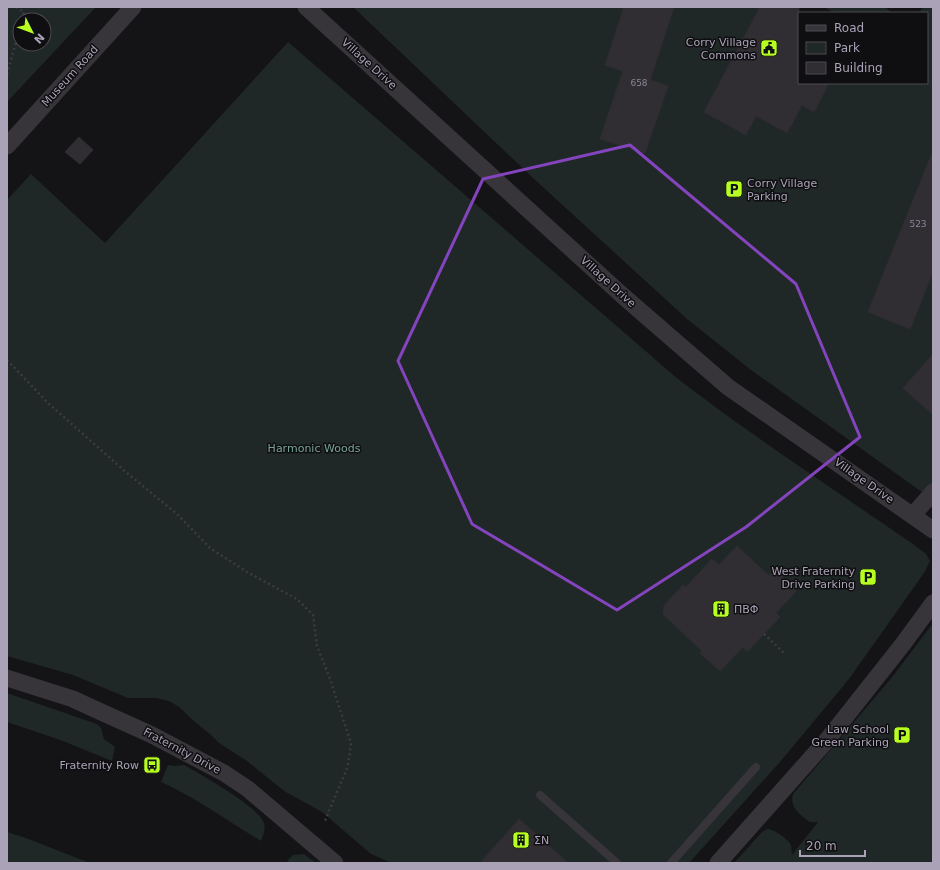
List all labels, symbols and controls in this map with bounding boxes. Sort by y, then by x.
north arrow [12,12,52,52]
legend [798,12,928,84]
text: Road [834,21,864,35]
text: N [31,31,47,46]
street label: Village Drive [339,36,399,92]
place label: Corry Village Commons [686,36,756,62]
public building icon: Corry Village Commons [759,38,779,58]
text: Park [834,41,860,55]
street label: Museum Road [39,43,101,109]
text: Building [834,61,883,75]
house number: 658 [630,78,648,88]
place label: Corry Village Parking [747,177,817,203]
parking icon: Corry Village Parking [724,179,744,199]
house number: 523 [909,219,927,229]
street label: Village Drive [578,254,638,310]
park label: Harmonic Woods [268,442,361,455]
street label: Village Drive [832,456,896,506]
place label: West Fraternity Drive Parking [771,565,855,591]
parking icon: West Fraternity Drive Parking [858,567,878,587]
building icon: ΠΒΦ [711,599,731,619]
place label: ΠΒΦ [734,603,759,616]
place label: Law School Green Parking [811,723,889,749]
street label: Fraternity Drive [141,725,223,777]
parking icon: Law School Green Parking [892,725,912,745]
bus stop icon: Fraternity Row [142,755,162,775]
place label: Fraternity Row [60,759,139,772]
building icon: ΣΝ [511,830,531,850]
scale bar [800,832,865,858]
place label: ΣΝ [534,834,549,847]
text: 20 m [806,839,837,853]

